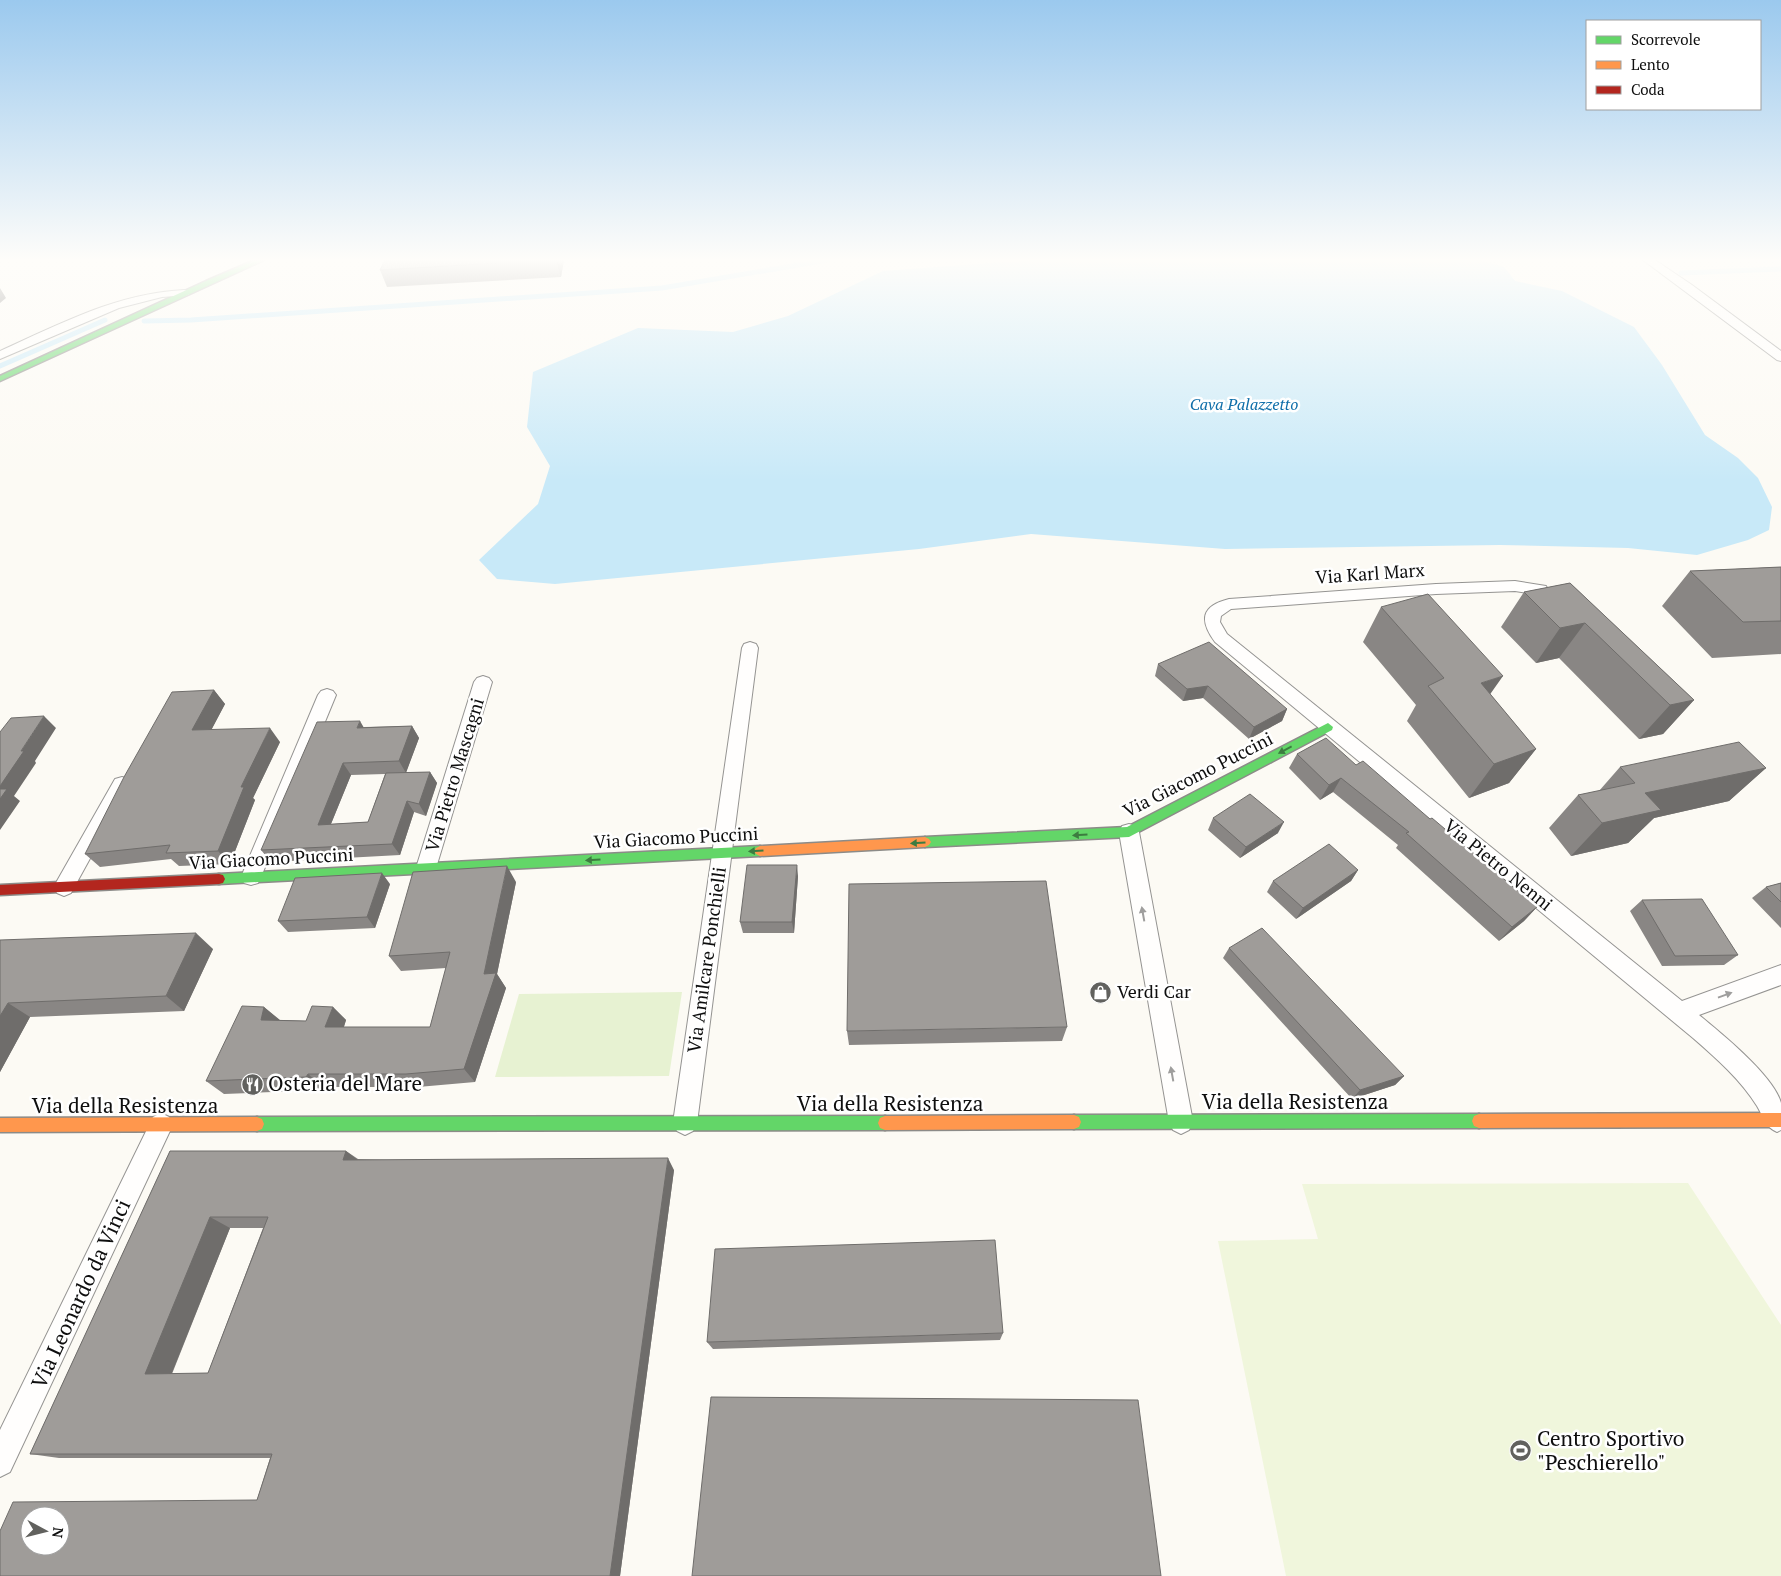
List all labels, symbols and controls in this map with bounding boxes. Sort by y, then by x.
legend [1586,20,1761,110]
text: Scorrevole [1631,29,1701,49]
text: Lento [1631,54,1670,74]
text: Coda [1631,79,1665,99]
water label: Cava Palazzetto [1190,393,1298,415]
street label: Via Karl Marx [1314,557,1426,589]
street label: Via Pietro Mascagni [419,695,489,855]
street label: Via Giacomo Puccini [1119,726,1277,822]
one-way arrow [1278,745,1291,754]
street label: Via Pietro Nenni [1439,813,1558,916]
street label: Via Giacomo Puccini [593,821,759,853]
one-way arrow [1072,831,1088,839]
one-way arrow [910,839,926,847]
street label: Via Giacomo Puccini [188,842,354,874]
one-way arrow [747,848,763,856]
one-way arrow [585,856,601,864]
street label: Via Amilcare Ponchielli [681,865,731,1055]
one-way arrow [1139,905,1147,921]
place label: Verdi Car [1117,979,1191,1003]
shop icon: Verdi Car [1089,980,1113,1004]
one-way arrow [1717,991,1732,998]
one-way arrow [1168,1065,1176,1081]
place label: Osteria del Mare [268,1069,422,1097]
restaurant icon: Osteria del Mare [240,1072,264,1096]
street label: Via della Resistenza [1202,1087,1389,1115]
street label: Via della Resistenza [797,1089,984,1117]
street label: Via della Resistenza [32,1091,219,1119]
street label: Via Leonardo da Vinci [24,1194,136,1393]
place label: Centro Sportivo "Peschierello" [1537,1424,1684,1476]
sports icon: Centro Sportivo "Peschierello" [1509,1439,1533,1463]
north arrow [20,1506,70,1556]
text: N [48,1526,68,1539]

